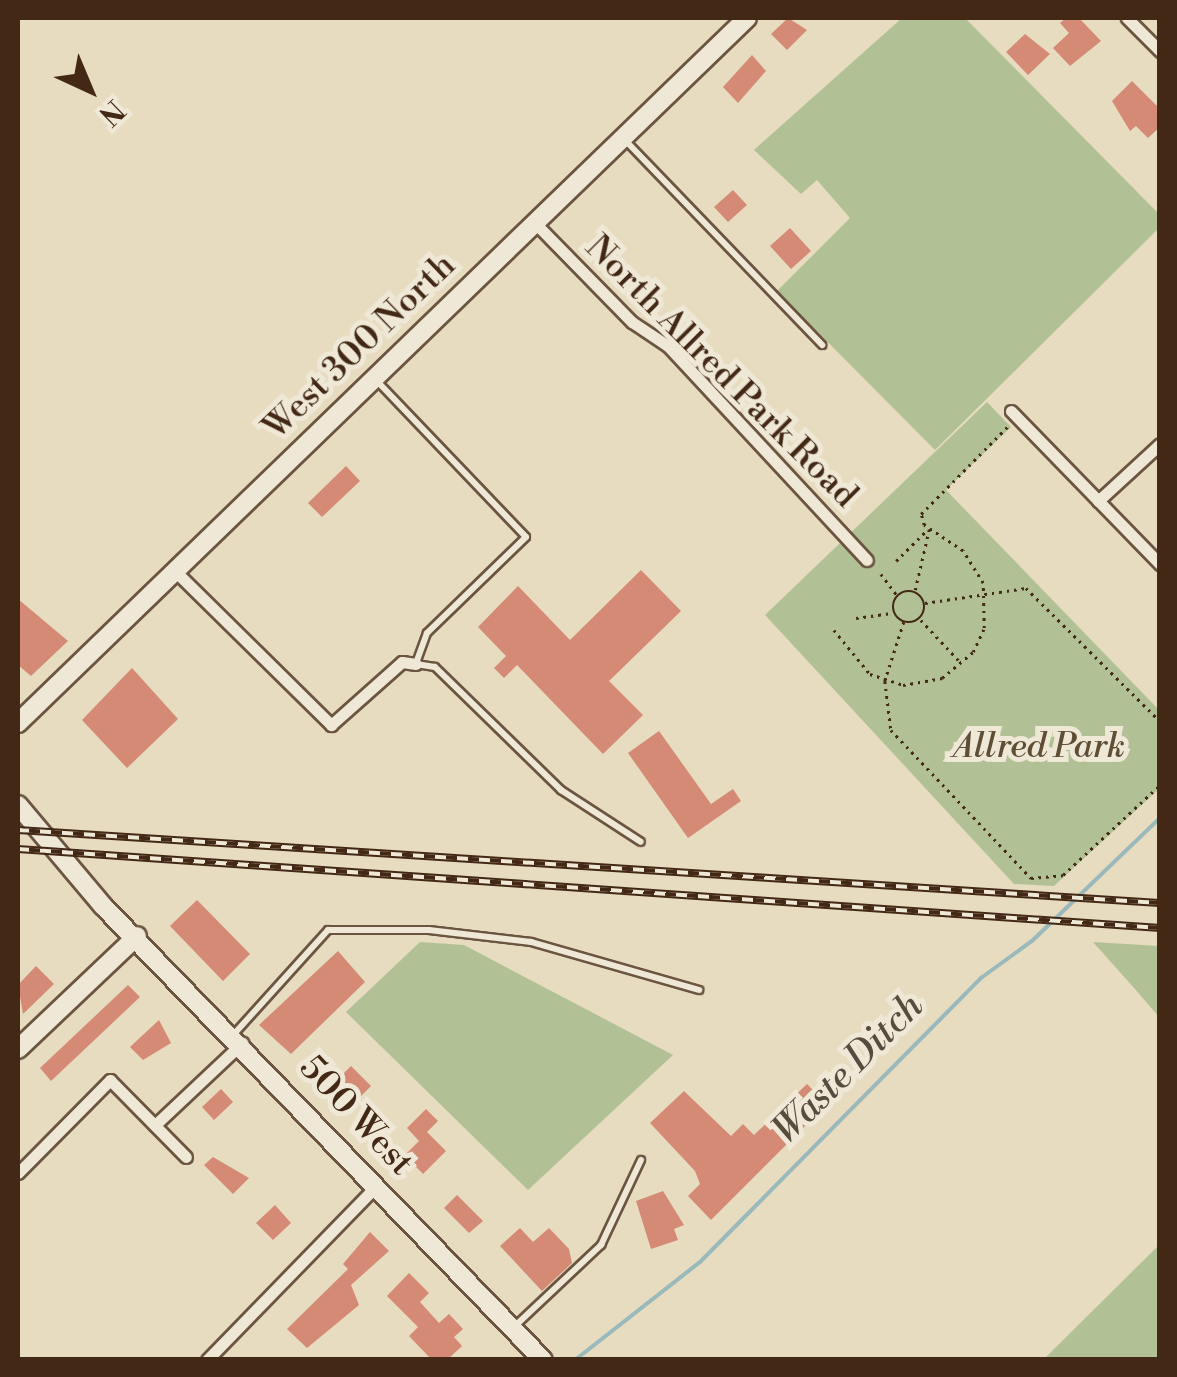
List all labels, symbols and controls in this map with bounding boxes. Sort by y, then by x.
north arrow [40,40,140,140]
text: N [91,92,131,132]
street label: North Allred Park Road [576,227,866,517]
street label: West 300 North [255,245,465,449]
park label: Allred Park [953,726,1125,768]
water label: Waste Ditch [763,984,933,1154]
street label: 500 West [290,1048,422,1184]

